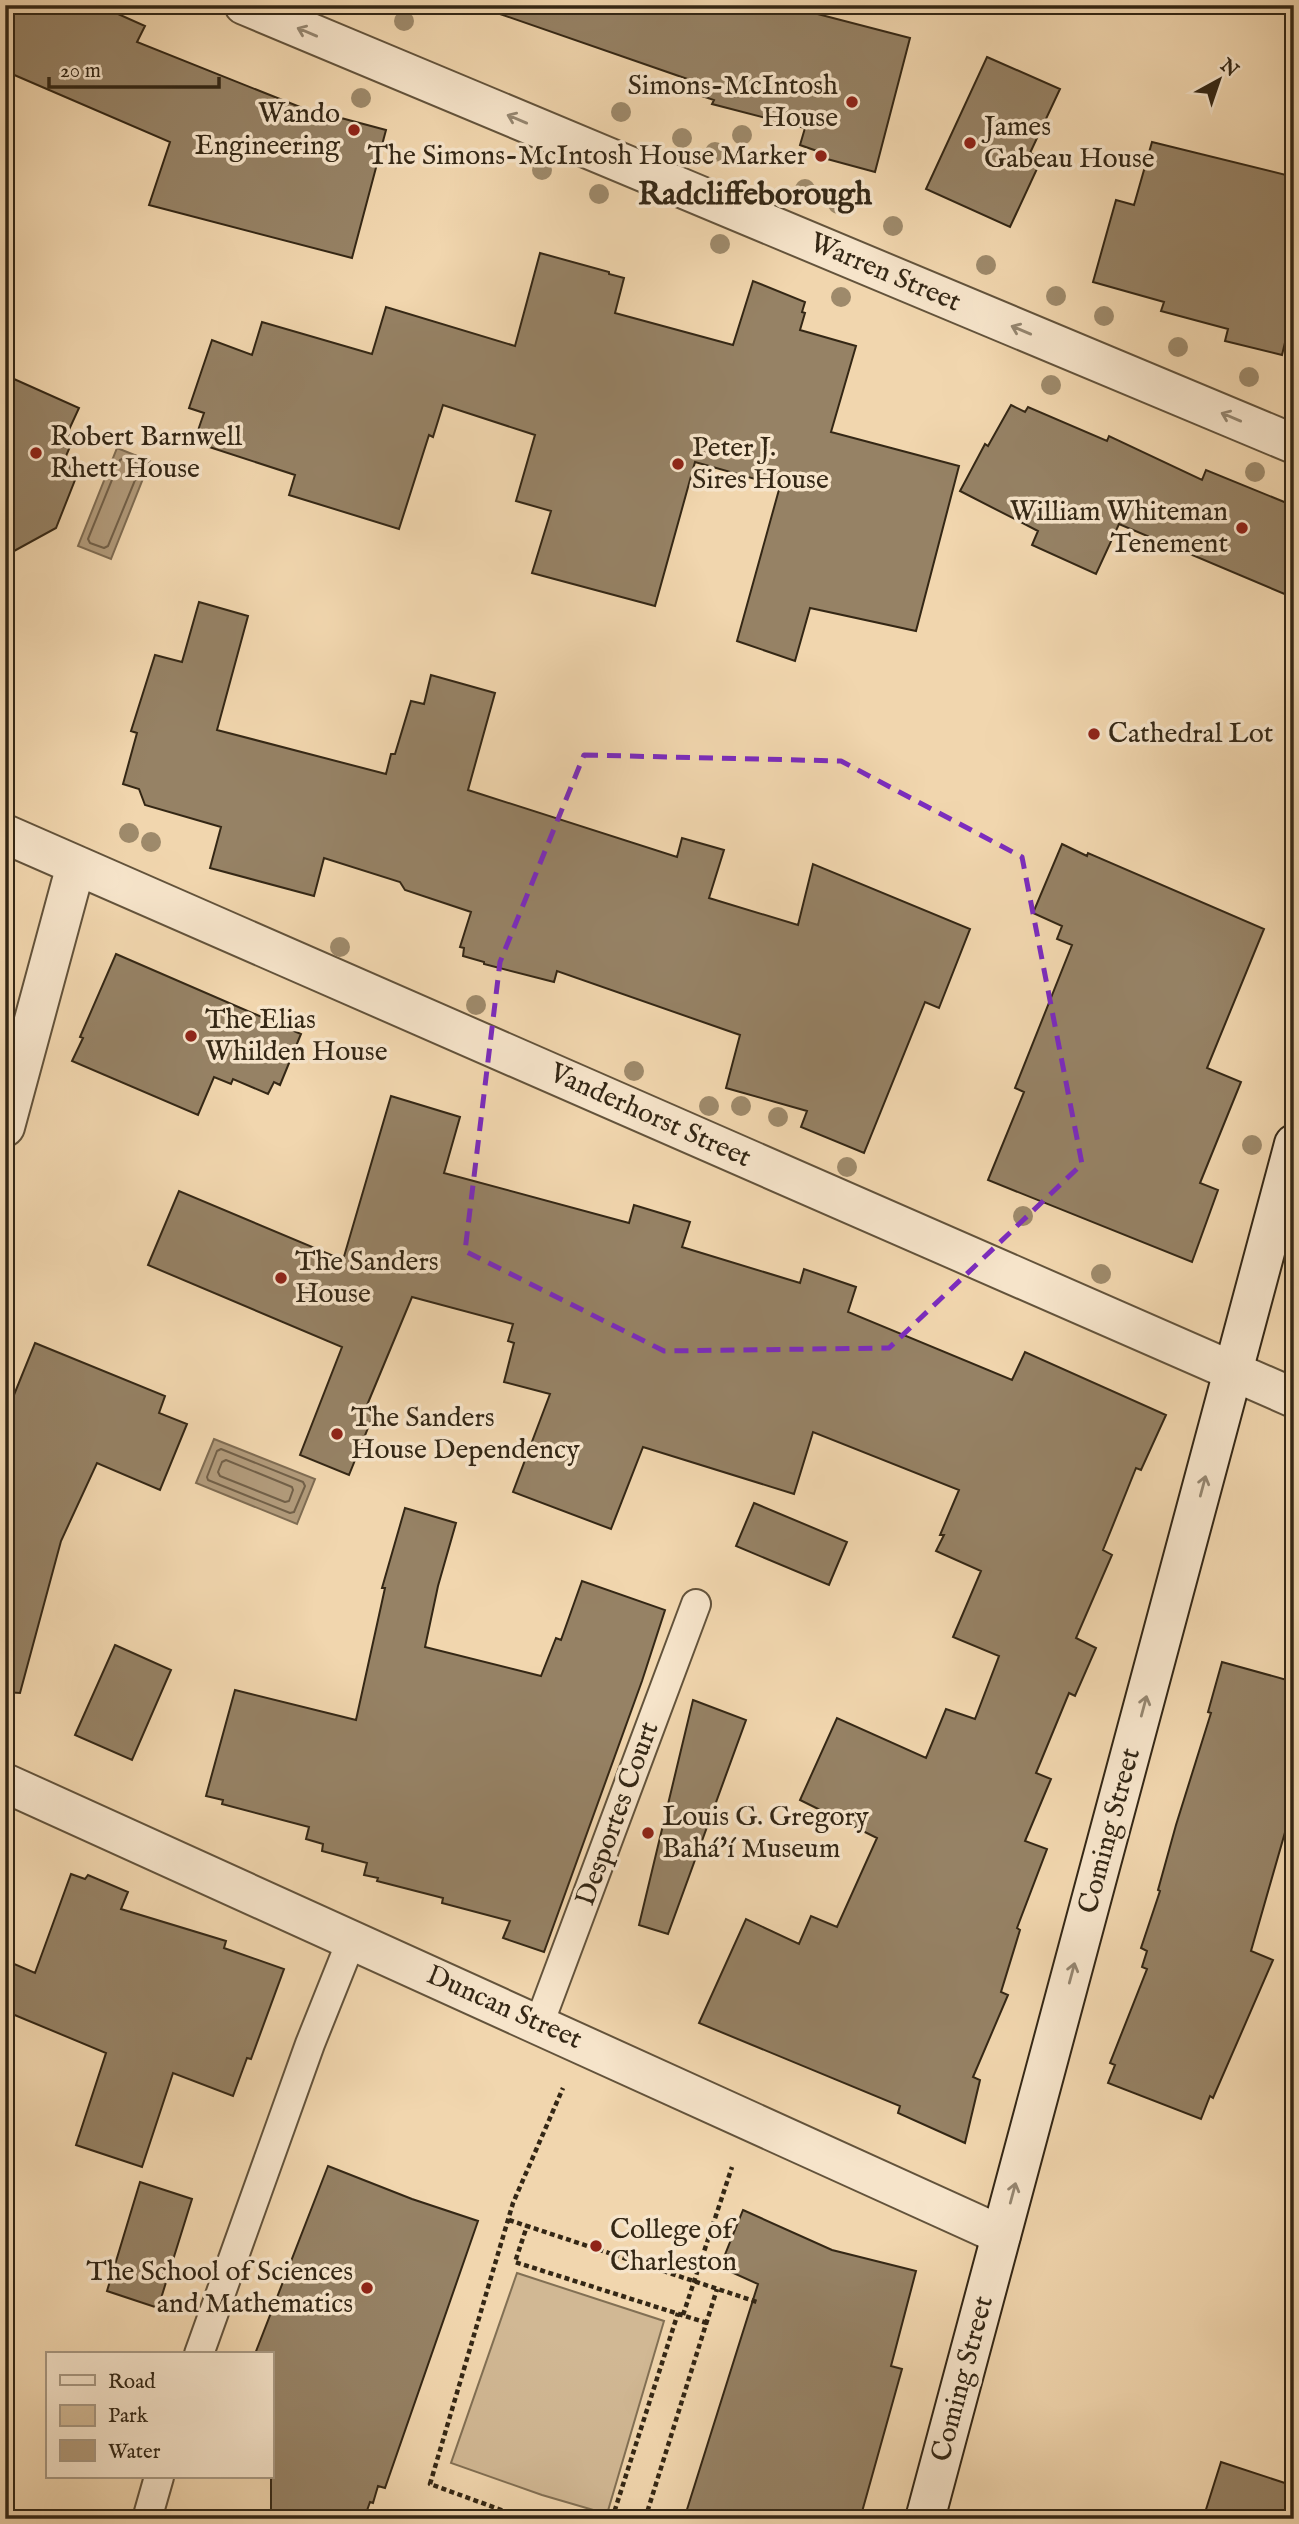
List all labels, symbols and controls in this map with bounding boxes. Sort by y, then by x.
one-way arrow [297,25,318,38]
scale bar [49,46,219,90]
north arrow [1184,46,1254,116]
text: N [1214,53,1243,83]
text: 20 m [60,58,101,85]
place label: Simons-McIntosh House [627,69,838,136]
marker: Simons-McIntosh House [844,94,860,110]
place label: Wando Engineering [195,97,341,164]
place label: James Gabeau House [981,110,1155,177]
one-way arrow [507,112,528,125]
marker: Wando Engineering [346,122,362,138]
marker: James Gabeau House [962,135,978,151]
place label: The Simons-McIntosh House Marker [368,139,807,174]
marker: The Simons-McIntosh House Marker [813,148,829,164]
district label: Radcliffeborough [638,175,873,216]
street label: Warren Street [804,225,966,321]
one-way arrow [1011,322,1032,335]
one-way arrow [1221,410,1242,423]
place label: Robert Barnwell Rhett House [50,420,242,487]
place label: Peter J. Sires House [692,431,829,498]
marker: Robert Barnwell Rhett House [28,445,44,461]
marker: Peter J. Sires House [670,456,686,472]
place label: William Whiteman Tenement [1010,495,1228,562]
marker: William Whiteman Tenement [1234,520,1250,536]
place label: Cathedral Lot [1108,717,1274,752]
marker: Cathedral Lot [1086,726,1102,742]
place label: The Elias Whilden House [205,1003,388,1070]
marker: The Elias Whilden House [183,1028,199,1044]
street label: Vanderhorst Street [543,1056,756,1176]
place label: The Sanders House [295,1245,439,1312]
marker: The Sanders House [273,1270,289,1286]
place label: The Sanders House Dependency [351,1401,580,1468]
marker: The Sanders House Dependency [329,1426,345,1442]
one-way arrow [1197,1475,1210,1498]
one-way arrow [1138,1695,1151,1717]
street label: Desportes Court [568,1717,668,1911]
street label: Coming Street [1071,1744,1149,1918]
place label: Louis G. Gregory Bahá'í Museum [662,1800,869,1867]
marker: Louis G. Gregory Bahá'í Museum [640,1825,656,1841]
street label: Duncan Street [421,1958,588,2058]
one-way arrow [1066,1962,1079,1985]
one-way arrow [1007,2182,1020,2204]
place label: College of Charleston [610,2213,737,2280]
marker: College of Charleston [588,2238,604,2254]
place label: The School of Sciences and Mathematics [86,2255,353,2322]
marker: The School of Sciences and Mathematics [359,2280,375,2296]
street label: Coming Street [924,2292,1002,2466]
legend [46,2352,273,2478]
text: Road [108,2369,156,2396]
text: Park [108,2403,149,2430]
text: Water [108,2439,161,2466]

